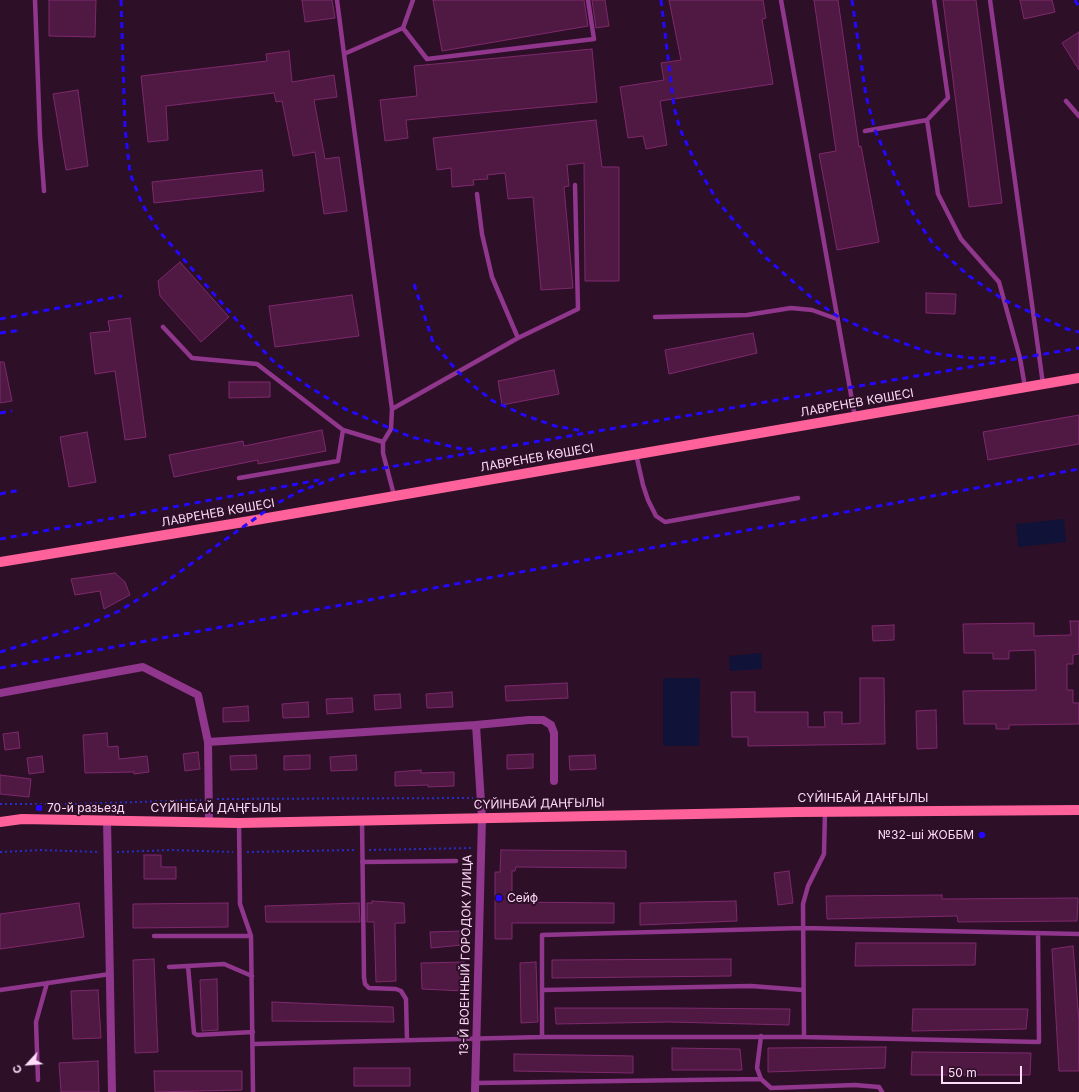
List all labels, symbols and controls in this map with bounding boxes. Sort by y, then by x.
street label: ЛАВРЕНЕВ КӨШЕСІ [799,386,915,420]
street label: ЛАВРЕНЕВ КӨШЕСІ [479,441,595,475]
street label: ЛАВРЕНЕВ КӨШЕСІ [160,496,276,530]
street label: СҮЙІНБАЙ ДАҢҒЫЛЫ [798,791,928,805]
street label: СҮЙІНБАЙ ДАҢҒЫЛЫ [473,796,605,812]
place label: 70-й разьезд [47,801,124,815]
street label: СҮЙІНБАЙ ДАҢҒЫЛЫ [151,801,281,815]
marker: 70-й разьезд [34,803,44,813]
place label: №32-ші ЖОББМ [878,828,974,842]
marker: №32-ші ЖОББМ [977,830,987,840]
street label: 13-Й ВОЕННЫЙ ГОРОДОК УЛИЦА [457,854,475,1056]
place label: Сейф [507,891,538,905]
marker: Сейф [494,893,504,903]
north arrow [8,1044,48,1084]
scale bar [943,1058,1024,1084]
text: С [9,1063,25,1076]
text: 50 m [948,1065,977,1080]

